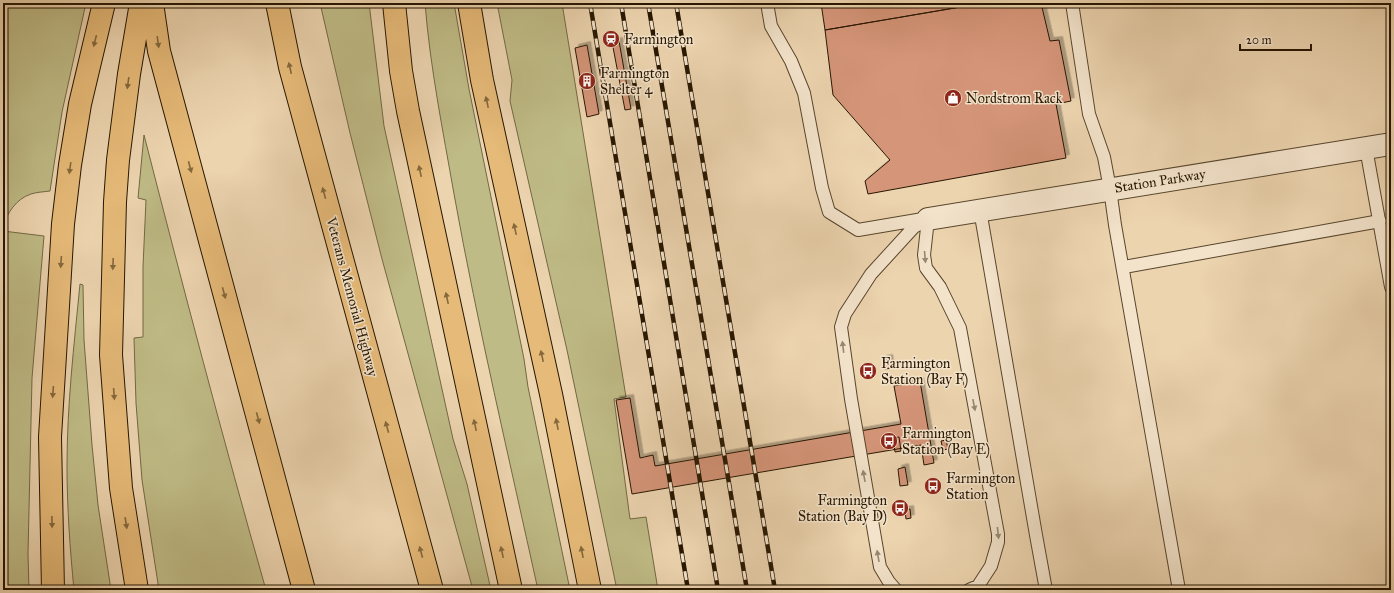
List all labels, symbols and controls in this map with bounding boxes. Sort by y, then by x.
scale bar [1240,26,1311,52]
station icon: Farmington [601,29,621,49]
place label: Farmington [624,31,694,48]
text: 20 m [1246,33,1272,47]
one-way arrow [91,35,97,47]
one-way arrow [155,36,161,48]
one-way arrow [287,62,293,74]
place label: Farmington Shelter 4 [600,65,670,98]
building icon: Farmington Shelter 4 [577,71,597,91]
one-way arrow [124,77,131,89]
shop icon: Nordstrom Rack [943,88,963,108]
place label: Nordstrom Rack [966,90,1063,107]
one-way arrow [483,96,489,109]
one-way arrow [188,161,194,174]
one-way arrow [67,162,73,174]
one-way arrow [416,165,422,177]
street label: Station Parkway [1113,165,1207,197]
one-way arrow [321,187,327,199]
street label: Veterans Memorial Highway [322,214,382,379]
one-way arrow [511,223,517,236]
one-way arrow [922,251,928,263]
one-way arrow [57,256,64,268]
one-way arrow [110,258,116,271]
one-way arrow [221,287,227,299]
one-way arrow [443,292,449,304]
one-way arrow [840,341,846,354]
one-way arrow [539,350,545,363]
place label: Farmington Station (Bay F) [881,355,968,389]
bus stop icon: Farmington Station (Bay F) [858,361,878,381]
one-way arrow [49,386,56,398]
one-way arrow [110,388,117,400]
one-way arrow [971,399,977,411]
one-way arrow [255,413,261,425]
one-way arrow [553,418,559,430]
one-way arrow [471,419,477,431]
one-way arrow [384,421,390,433]
place label: Farmington Station (Bay E) [902,425,990,459]
bus stop icon: Farmington Station (Bay E) [879,431,899,451]
one-way arrow [861,470,867,482]
place label: Farmington Station [946,470,1016,503]
bus stop icon: Farmington Station [923,476,943,496]
place label: Farmington Station (Bay D) [798,492,887,526]
bus stop icon: Farmington Station (Bay D) [890,498,910,518]
one-way arrow [48,516,55,528]
one-way arrow [124,517,130,529]
one-way arrow [994,527,1001,539]
one-way arrow [418,546,424,559]
one-way arrow [499,546,505,558]
one-way arrow [579,546,585,558]
one-way arrow [875,550,881,562]

